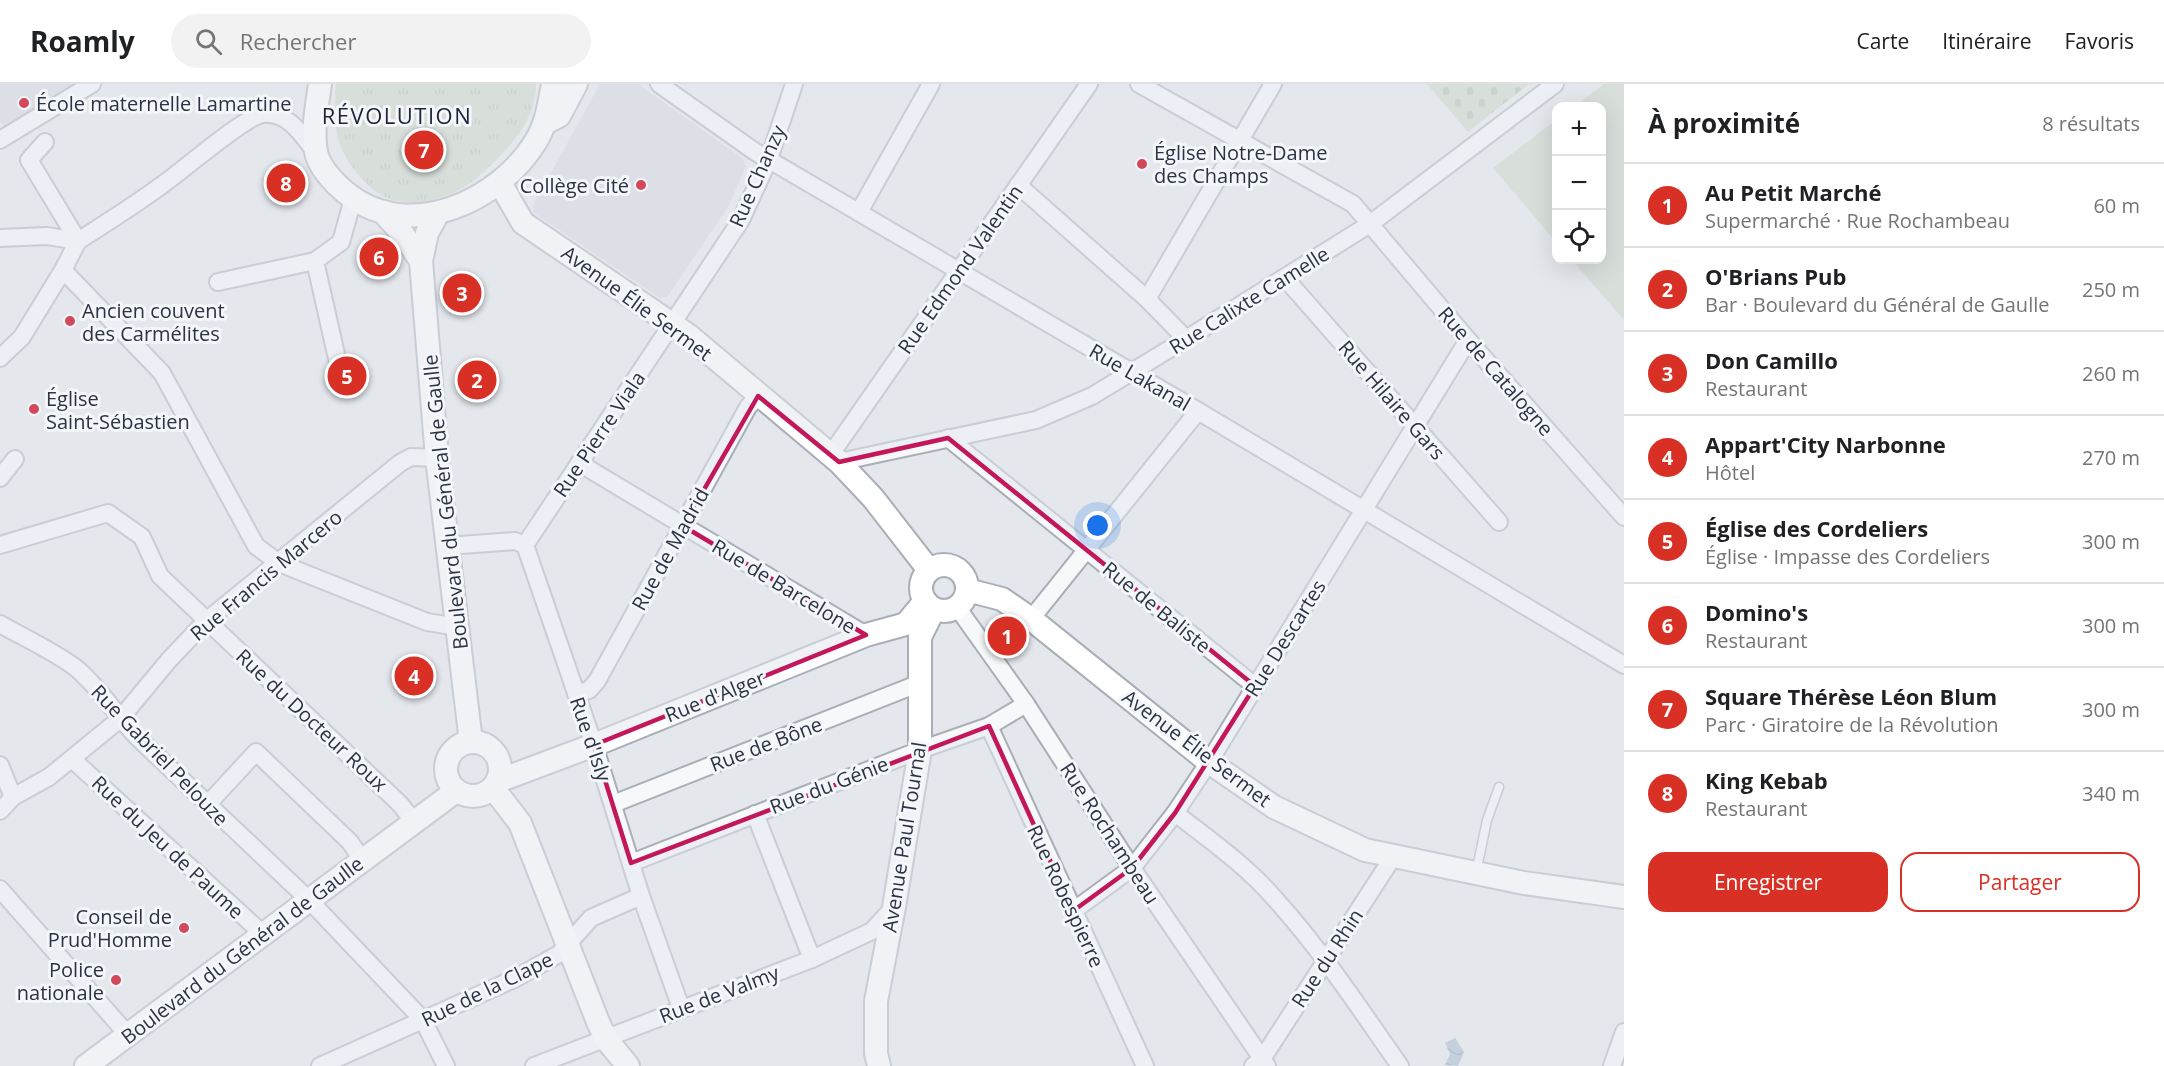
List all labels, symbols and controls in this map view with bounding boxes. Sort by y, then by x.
search box [171,14,591,68]
text: Roamly [30,22,135,60]
icon: search [192,25,225,58]
text: Rechercher [240,26,356,56]
text: Carte [1856,27,1909,55]
text: Itinéraire [1942,27,2031,55]
text: Favoris [2064,27,2134,55]
place label: École maternelle Lamartine [36,90,291,117]
marker: École maternelle Lamartine [17,96,31,110]
district label: RÉVOLUTION [322,100,472,130]
map controls [1552,102,1606,264]
button: + [1552,102,1606,156]
text: À proximité [1648,105,1800,141]
text: 8 résultats [2042,110,2140,137]
street label: Rue Chanzy [723,120,792,231]
pin: 7 [404,128,444,172]
place label: Église Notre-Dame des Champs [1154,139,1327,189]
button: − [1552,156,1606,210]
marker: Église Notre-Dame des Champs [1135,157,1149,171]
pin: 8 [266,160,306,206]
place label: Collège Cité [520,172,629,199]
text: Au Petit Marché [1705,177,1881,207]
marker: Collège Cité [634,178,648,192]
street label: Rue Edmond Valentin [891,179,1029,359]
text: 1 [1662,192,1673,219]
text: 60 m [2093,192,2140,219]
text: Supermarché · Rue Rochambeau [1705,207,2010,234]
button: locate [1552,210,1606,264]
pin: 6 [360,234,398,279]
street label: Avenue Élie Sermet [556,239,718,367]
street label: Rue Calixte Camelle [1164,240,1334,360]
text: O'Brians Pub [1705,261,1846,291]
pin: 3 [442,270,482,316]
text: 2 [1662,276,1673,303]
text: 250 m [2082,276,2140,303]
text: Bar · Boulevard du Général de Gaulle [1705,291,2049,318]
place label: Ancien couvent des Carmélites [82,297,225,347]
street label: Rue de Catalogne [1432,301,1560,441]
marker: Ancien couvent des Carmélites [63,314,77,328]
street label: Rue Hilaire Gars [1333,335,1451,465]
street label: Rue Lakanal [1084,337,1196,417]
text: Don Camillo [1705,345,1838,375]
street label: Boulevard du Général de Gaulle [416,353,474,651]
pin: 5 [328,354,366,398]
pin: 2 [458,358,496,402]
text: 3 [1662,360,1673,387]
text: 260 m [2082,360,2140,387]
street label: Rue Pierre Viala [547,366,651,502]
text: Restaurant [1705,375,1807,402]
place label: Église Saint-Sébastien [46,385,190,435]
marker: Église Saint-Sébastien [27,402,41,416]
text: Appart'City Narbonne [1705,429,1946,459]
text: 4 [1662,444,1673,471]
text: 270 m [2082,444,2140,471]
text: Hôtel [1705,459,1755,486]
street label: Rue de Madrid [625,483,715,615]
street label: Rue Francis Marcero [184,503,348,647]
your location [1083,511,1112,540]
text: Église des Cordeliers [1705,513,1928,543]
text: 5 [1662,528,1673,555]
text: 300 m [2082,528,2140,555]
street label: Rue de Barcelone [707,532,861,640]
text: Église · Impasse des Cordeliers [1705,543,1990,570]
street label: Rue de Baliste [1097,555,1217,659]
street label: Rue Descartes [1238,574,1332,702]
text: Domino's [1705,597,1808,627]
text: 6 [1662,612,1673,639]
text: 300 m [2082,612,2140,639]
pin: 1 [988,614,1026,658]
text: Restaurant [1705,627,1807,654]
street label: Rue du Docteur Roux [230,643,394,798]
pin: 4 [394,654,434,698]
street label: Rue d'Alger [661,664,769,728]
street label: Rue Gabriel Pelouze [85,678,235,832]
text: Square Thérèse Léon Blum [1705,681,1997,711]
street label: Avenue Élie Sermet [1117,683,1277,813]
street label: Rue d'Isly [564,693,618,786]
text: 7 [1662,696,1673,723]
text: 300 m [2082,696,2140,723]
street label: Rue de Bône [706,710,826,778]
text: Parc · Giratoire de la Révolution [1705,711,1999,738]
street label: Avenue Paul Tournal [876,740,932,934]
street label: Rue du Génie [766,750,892,820]
street label: Rue Rochambeau [1054,757,1166,909]
text: King Kebab [1705,765,1828,795]
street label: Rue du Jeu de Paume [86,769,250,925]
text: 8 [1662,780,1673,807]
text: 340 m [2082,780,2140,807]
text: Restaurant [1705,795,1807,822]
street label: Rue Robespierre [1021,820,1111,972]
street label: Boulevard du Général de Gaulle [115,850,369,1050]
button: Enregistrer [1648,852,1888,912]
button: Partager [1900,852,2140,912]
place label: Conseil de Prud'Homme [48,903,172,953]
street label: Rue du Rhin [1285,903,1369,1013]
marker: Conseil de Prud'Homme [177,921,191,935]
street label: Rue de la Clape [417,945,557,1033]
place label: Police nationale [17,956,104,1006]
street label: Rue de Valmy [655,958,784,1029]
marker: Police nationale [109,973,123,987]

